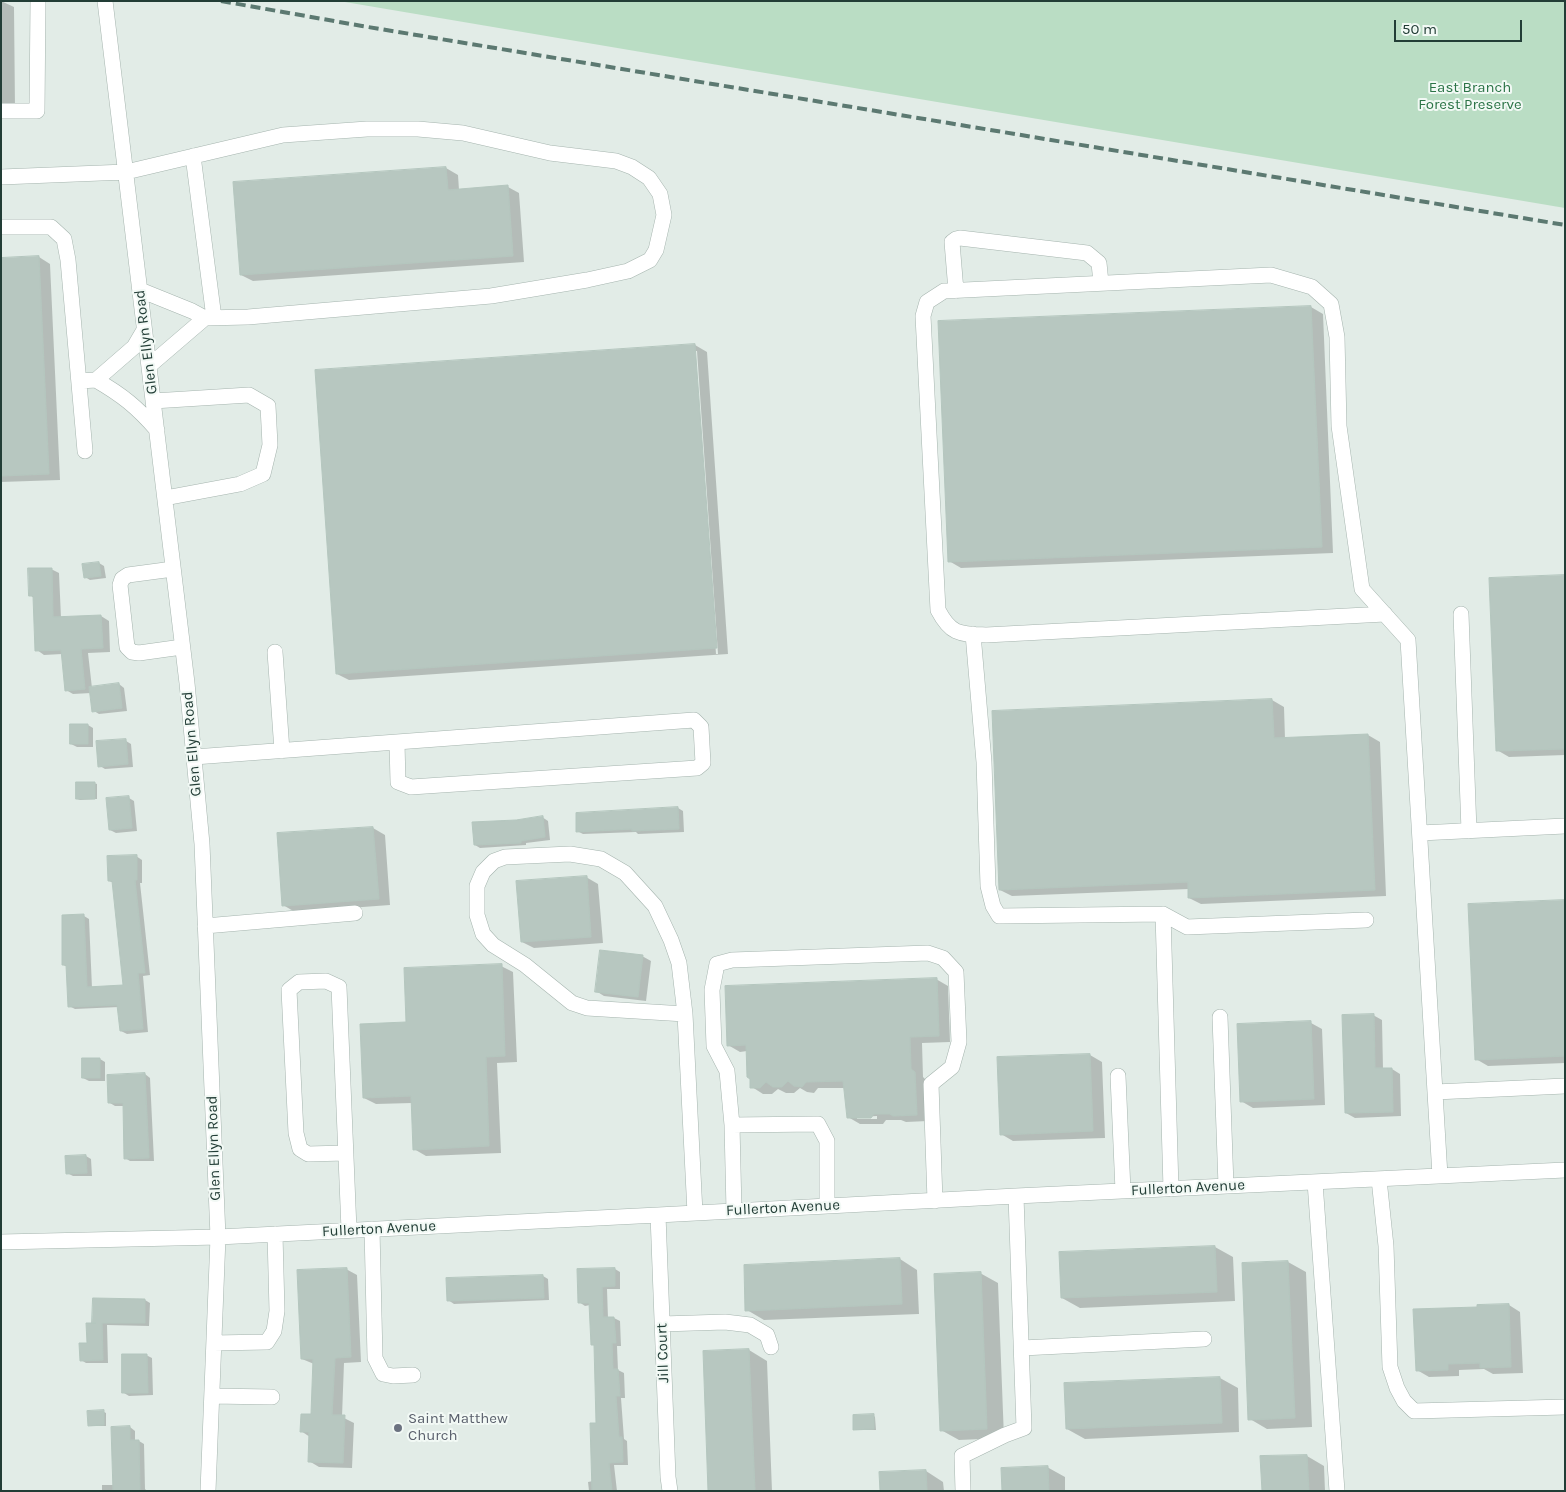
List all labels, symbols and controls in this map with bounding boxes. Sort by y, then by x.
scale bar [1396,10,1524,42]
text: 50 m [1402,20,1437,38]
park label: East Branch Forest Preserve [1418,79,1522,114]
street label: Glen Ellyn Road [131,289,161,395]
street label: Glen Ellyn Road [178,691,206,797]
street label: Glen Ellyn Road [203,1095,225,1201]
street label: Fullerton Avenue [1131,1176,1245,1200]
street label: Fullerton Avenue [726,1196,840,1220]
street label: Fullerton Avenue [322,1217,436,1241]
street label: Jill Court [653,1323,673,1383]
place label: Saint Matthew Church [408,1410,508,1445]
marker: Saint Matthew Church [392,1422,404,1434]

